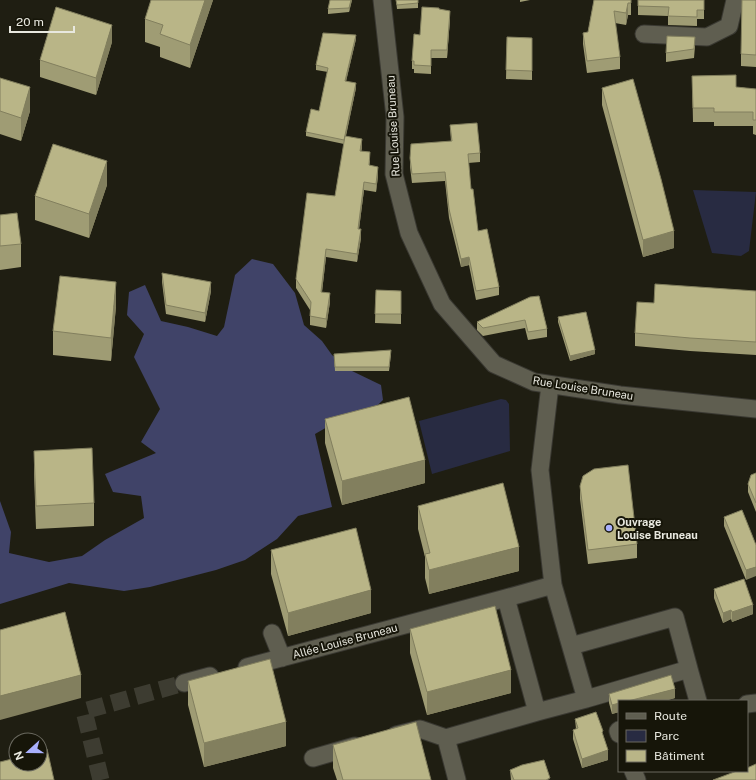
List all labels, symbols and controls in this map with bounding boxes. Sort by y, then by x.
scale bar [10,8,74,34]
text: 20 m [16,15,44,29]
street label: Rue Louise Bruneau [384,75,402,177]
street label: Rue Louise Bruneau [532,374,634,402]
place label: Ouvrage Louise Bruneau [617,516,698,541]
marker: Ouvrage Louise Bruneau [604,523,614,533]
street label: Allée Louise Bruneau [291,621,399,661]
legend [618,700,748,772]
text: Route [654,709,687,723]
text: Parc [654,729,679,743]
north arrow [8,732,48,772]
text: N [12,749,26,762]
text: Bâtiment [654,749,705,763]

